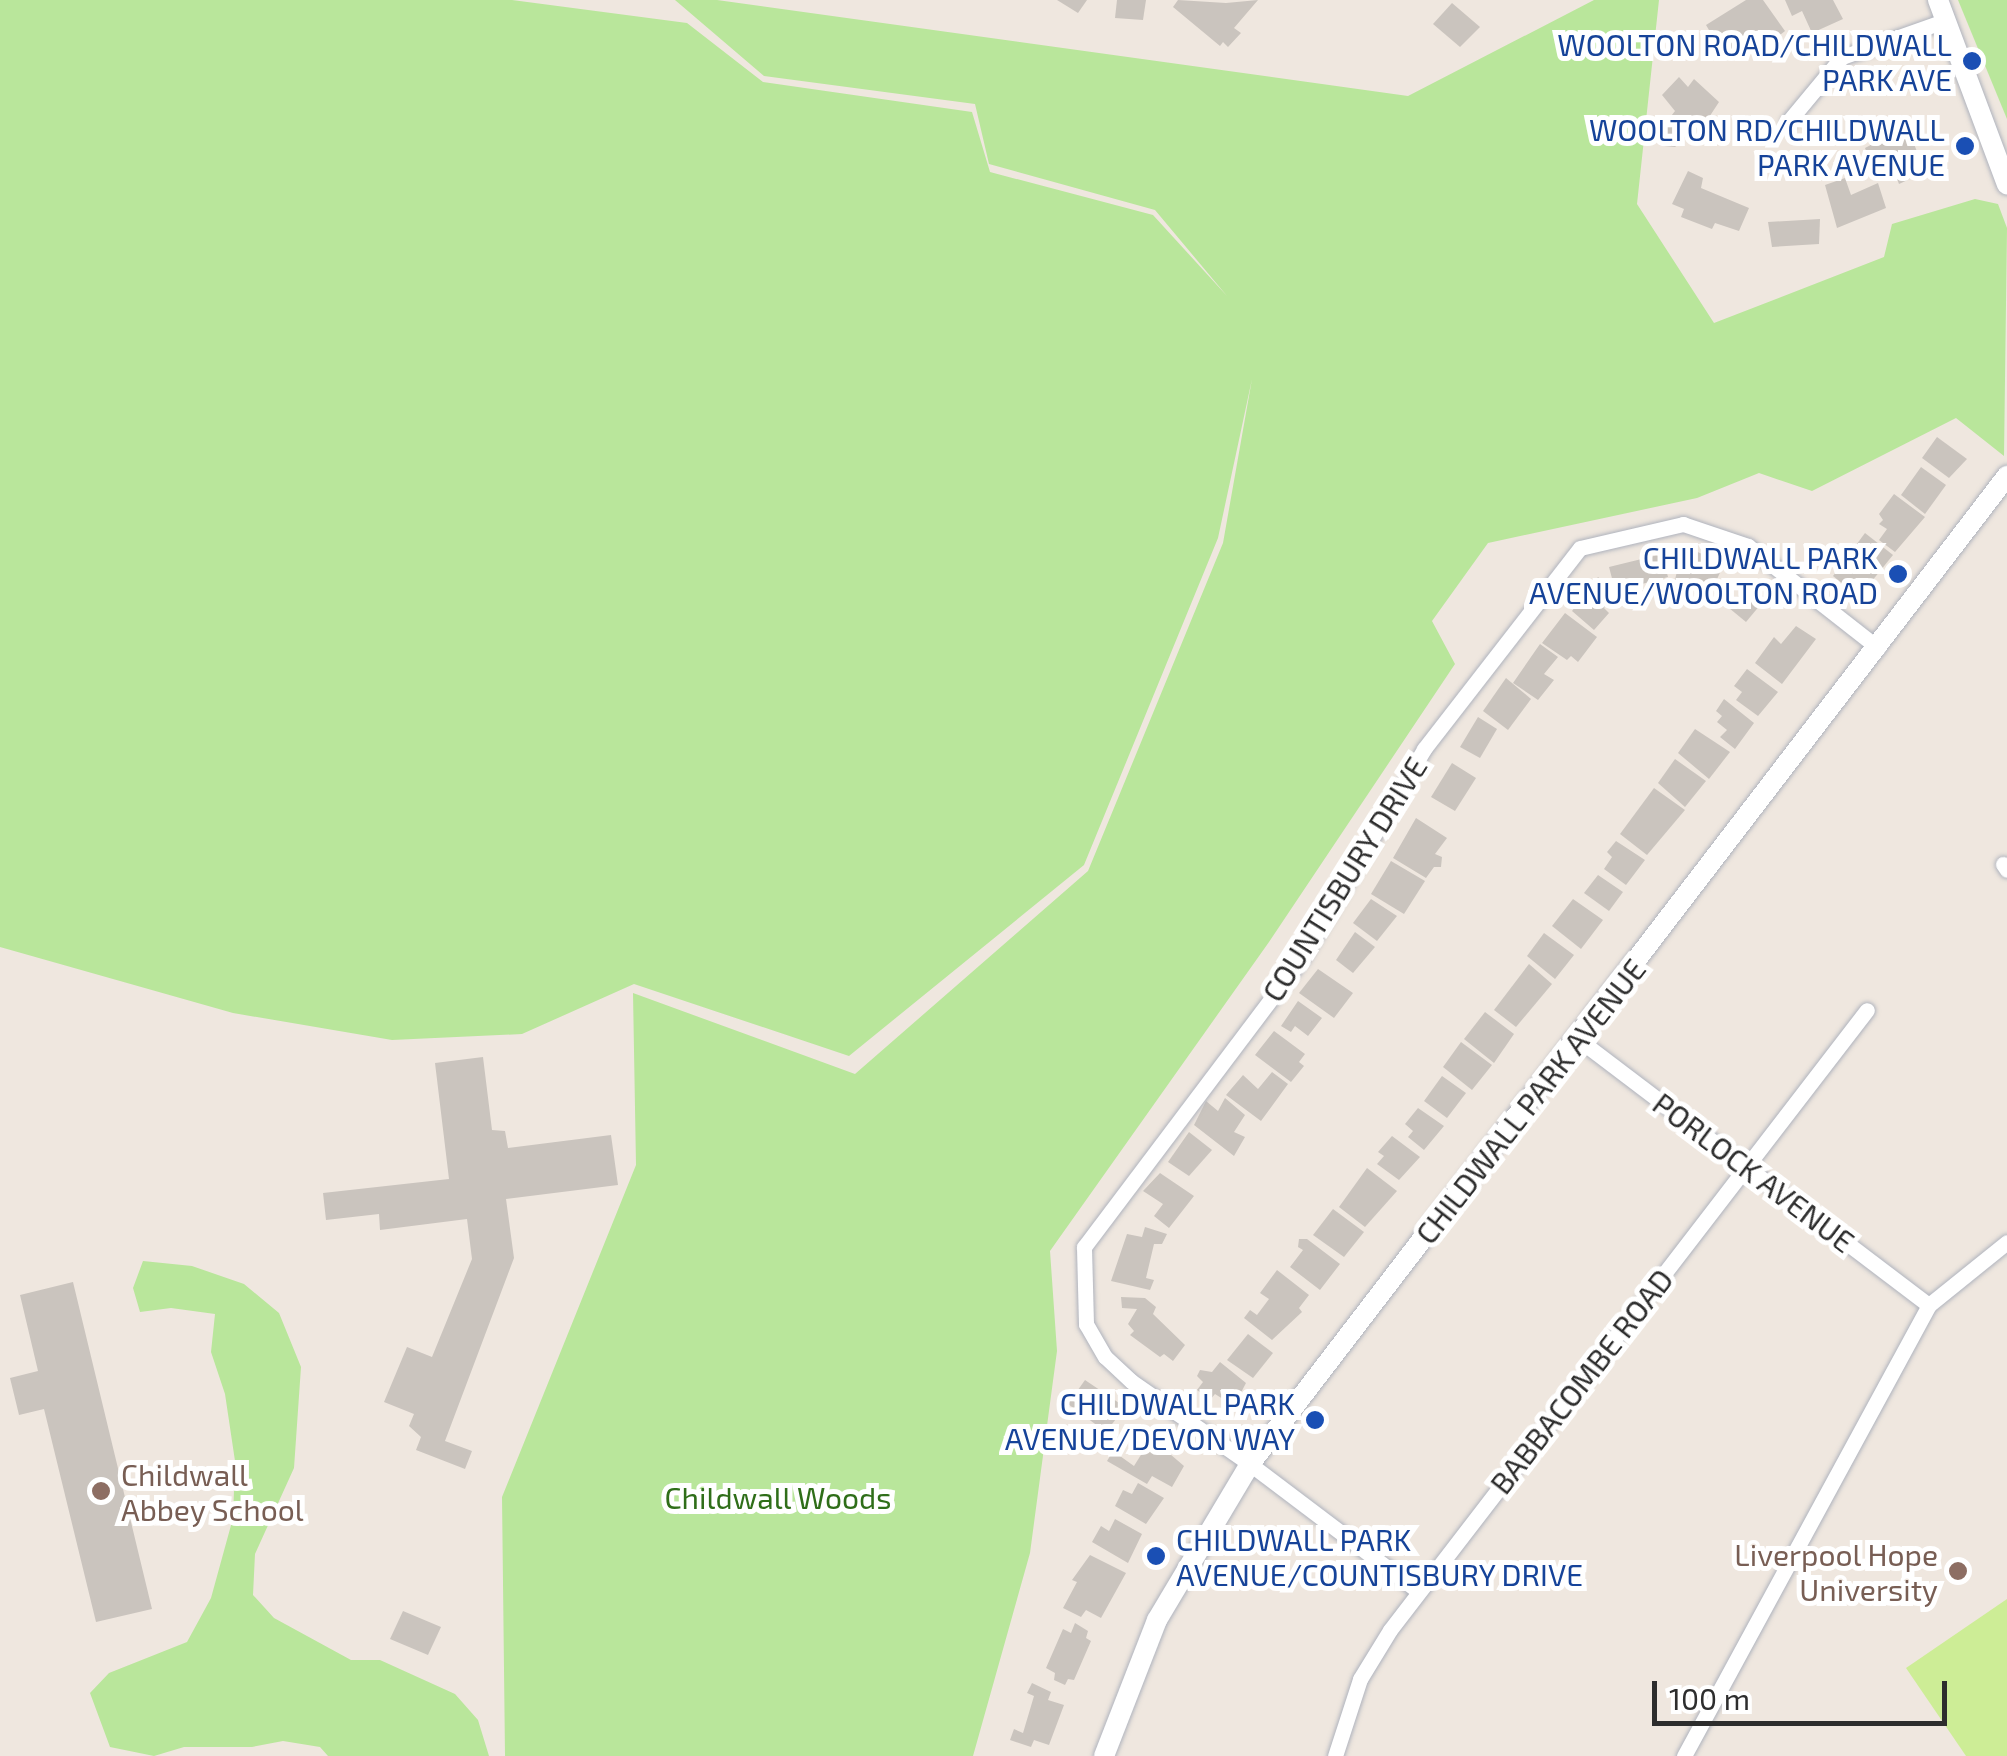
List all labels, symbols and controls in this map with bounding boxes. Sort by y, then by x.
place label: WOOLTON ROAD/CHILDWALL PARK AVE [1557,26,1952,96]
marker: WOOLTON ROAD/CHILDWALL PARK AVE [1961,50,1983,72]
place label: WOOLTON RD/CHILDWALL PARK AVENUE [1589,111,1945,182]
marker: WOOLTON RD/CHILDWALL PARK AVENUE [1954,135,1976,157]
place label: CHILDWALL PARK AVENUE/WOOLTON ROAD [1529,539,1878,610]
marker: CHILDWALL PARK AVENUE/WOOLTON ROAD [1887,563,1909,585]
street label: COUNTISBURY DRIVE [1254,750,1434,1008]
street label: CHILDWALL PARK AVENUE [1407,951,1653,1251]
street label: PORLOCK AVENUE [1646,1084,1862,1260]
street label: BABBACOMBE ROAD [1482,1261,1680,1501]
place label: CHILDWALL PARK AVENUE/DEVON WAY [1004,1385,1295,1456]
marker: CHILDWALL PARK AVENUE/DEVON WAY [1304,1409,1326,1431]
place label: Childwall Abbey School [121,1456,304,1526]
park label: Childwall Woods [664,1479,892,1515]
marker: Childwall Abbey School [90,1480,112,1502]
place label: CHILDWALL PARK AVENUE/COUNTISBURY DRIVE [1176,1521,1584,1592]
place label: Liverpool Hope University [1734,1536,1938,1606]
marker: CHILDWALL PARK AVENUE/COUNTISBURY DRIVE [1145,1545,1167,1567]
marker: Liverpool Hope University [1947,1560,1969,1582]
scale bar [1657,1661,1952,1723]
text: 100 m [1669,1680,1750,1716]

